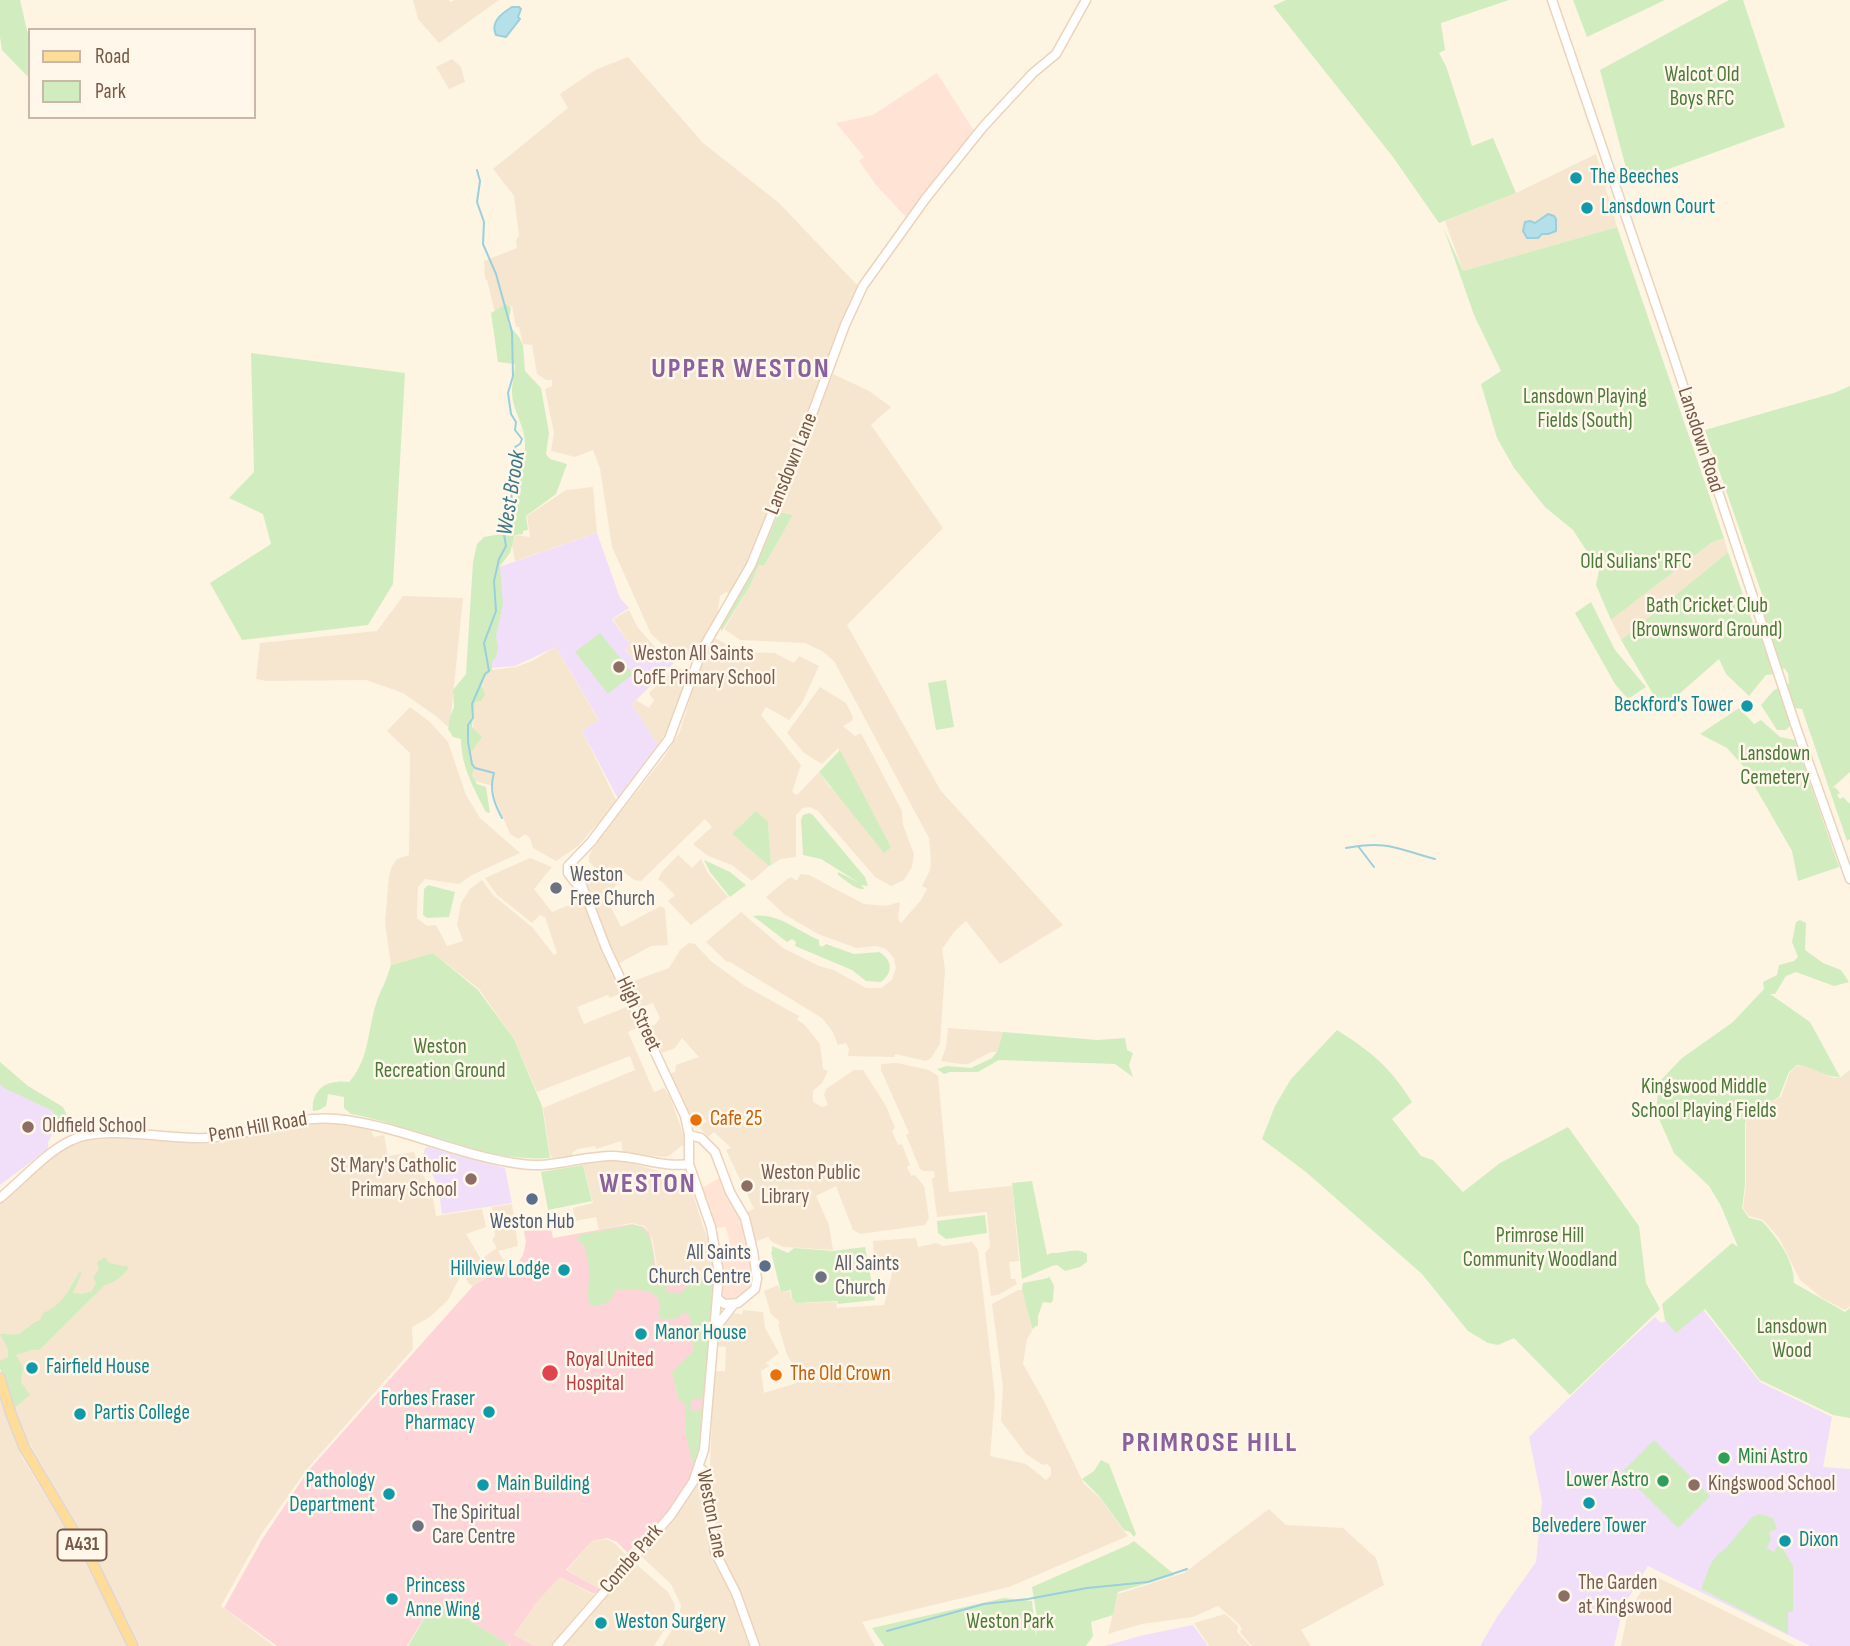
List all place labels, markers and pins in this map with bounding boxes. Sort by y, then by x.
place label: The Beeches [1590,165,1679,191]
marker: The Beeches [1568,170,1584,186]
place label: Lansdown Court [1601,195,1715,221]
marker: Lansdown Court [1579,200,1595,216]
place label: Weston All Saints CofE Primary School [633,642,775,692]
marker: Weston All Saints CofE Primary School [611,659,627,675]
place label: Beckford's Tower [1614,693,1733,719]
marker: Beckford's Tower [1739,698,1755,714]
place label: Weston Free Church [570,863,655,913]
marker: Weston Free Church [548,880,564,896]
place label: Cafe 25 [710,1107,762,1133]
marker: Cafe 25 [688,1112,704,1128]
place label: Oldfield School [42,1114,146,1140]
marker: Oldfield School [20,1119,36,1135]
place label: St Mary's Catholic Primary School [331,1154,457,1204]
place label: Weston Public Library [761,1161,861,1211]
marker: St Mary's Catholic Primary School [463,1171,479,1187]
marker: Weston Public Library [739,1178,755,1194]
marker: Weston Hub [524,1191,540,1207]
place label: Weston Hub [490,1210,574,1236]
place label: All Saints Church Centre [649,1241,751,1291]
place label: All Saints Church [835,1252,899,1302]
place label: Hillview Lodge [450,1257,550,1283]
marker: All Saints Church Centre [757,1258,773,1274]
marker: Hillview Lodge [556,1262,572,1278]
marker: All Saints Church [813,1269,829,1285]
place label: Manor House [655,1321,747,1347]
marker: Manor House [633,1326,649,1342]
place label: Royal United Hospital [566,1348,654,1398]
place label: Fairfield House [46,1355,150,1381]
marker: Fairfield House [24,1360,40,1376]
place label: The Old Crown [790,1362,891,1388]
marker: Royal United Hospital [540,1363,560,1383]
marker: The Old Crown [768,1367,784,1383]
place label: Forbes Fraser Pharmacy [381,1387,475,1437]
place label: Partis College [94,1401,190,1427]
marker: Forbes Fraser Pharmacy [481,1404,497,1420]
marker: Partis College [72,1406,88,1422]
place label: Mini Astro [1738,1445,1808,1471]
marker: Mini Astro [1716,1450,1732,1466]
place label: Lower Astro [1566,1468,1649,1494]
place label: Pathology Department [289,1469,375,1519]
place label: Main Building [497,1472,590,1498]
place label: Kingswood School [1708,1472,1835,1498]
marker: Lower Astro [1655,1473,1671,1489]
marker: Main Building [475,1477,491,1493]
marker: Kingswood School [1686,1477,1702,1493]
marker: Pathology Department [381,1486,397,1502]
marker: Belvedere Tower [1581,1495,1597,1511]
place label: The Spiritual Care Centre [432,1501,520,1551]
place label: Belvedere Tower [1532,1514,1646,1540]
marker: The Spiritual Care Centre [410,1518,426,1534]
place label: Dixon [1799,1528,1838,1554]
marker: Dixon [1777,1533,1793,1549]
place label: The Garden at Kingswood [1578,1571,1672,1621]
place label: Princess Anne Wing [406,1574,480,1624]
marker: The Garden at Kingswood [1556,1588,1572,1604]
marker: Princess Anne Wing [384,1591,400,1607]
place label: Weston Surgery [615,1610,726,1636]
marker: Weston Surgery [593,1615,609,1631]

